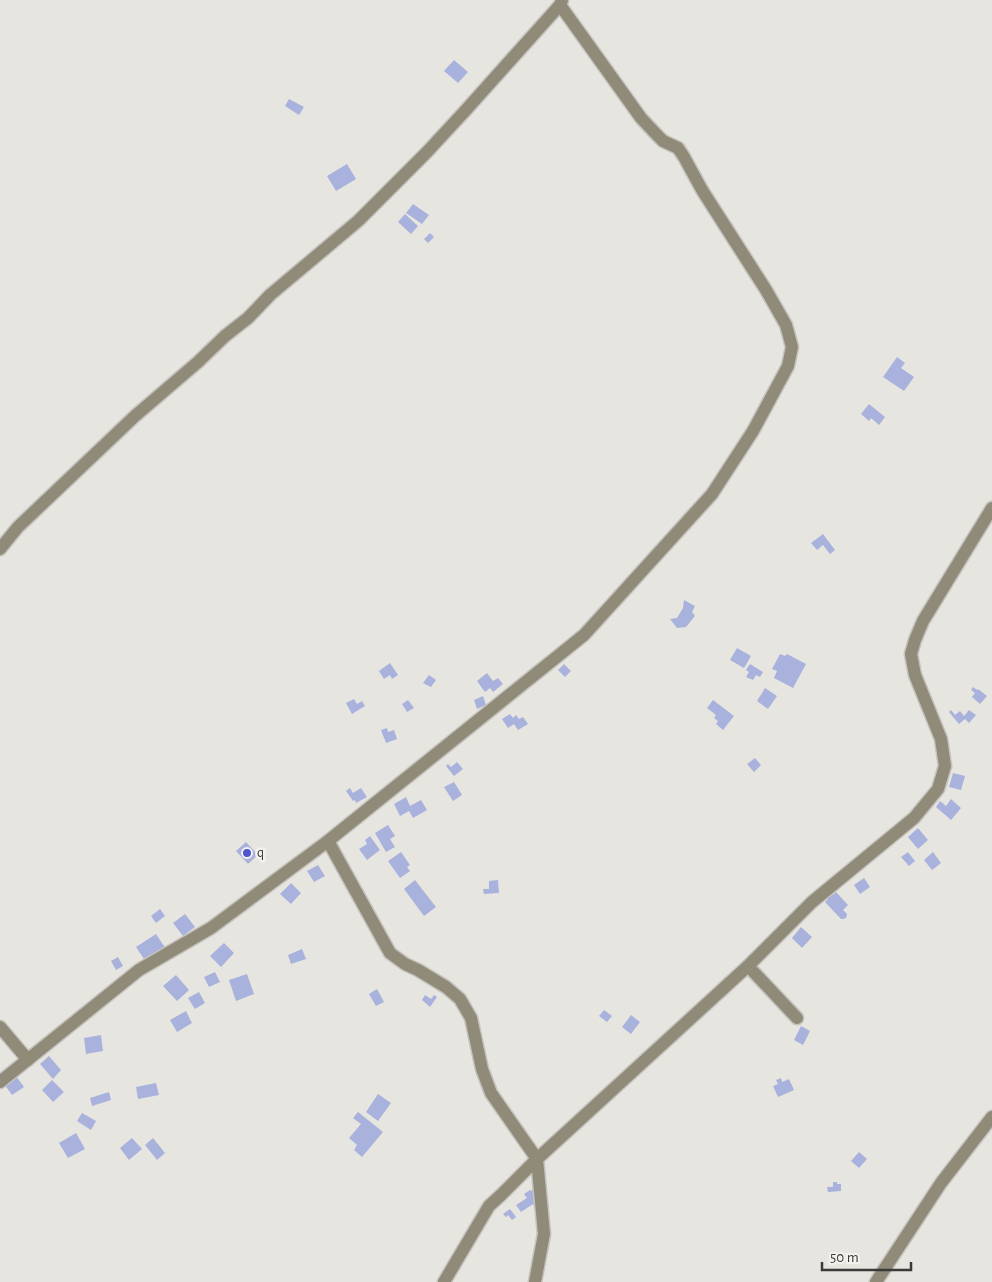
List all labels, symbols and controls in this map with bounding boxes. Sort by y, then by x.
place label: q [257,846,264,860]
marker: q [241,847,253,859]
scale bar [822,1240,911,1272]
text: 50 m [830,1250,859,1265]

